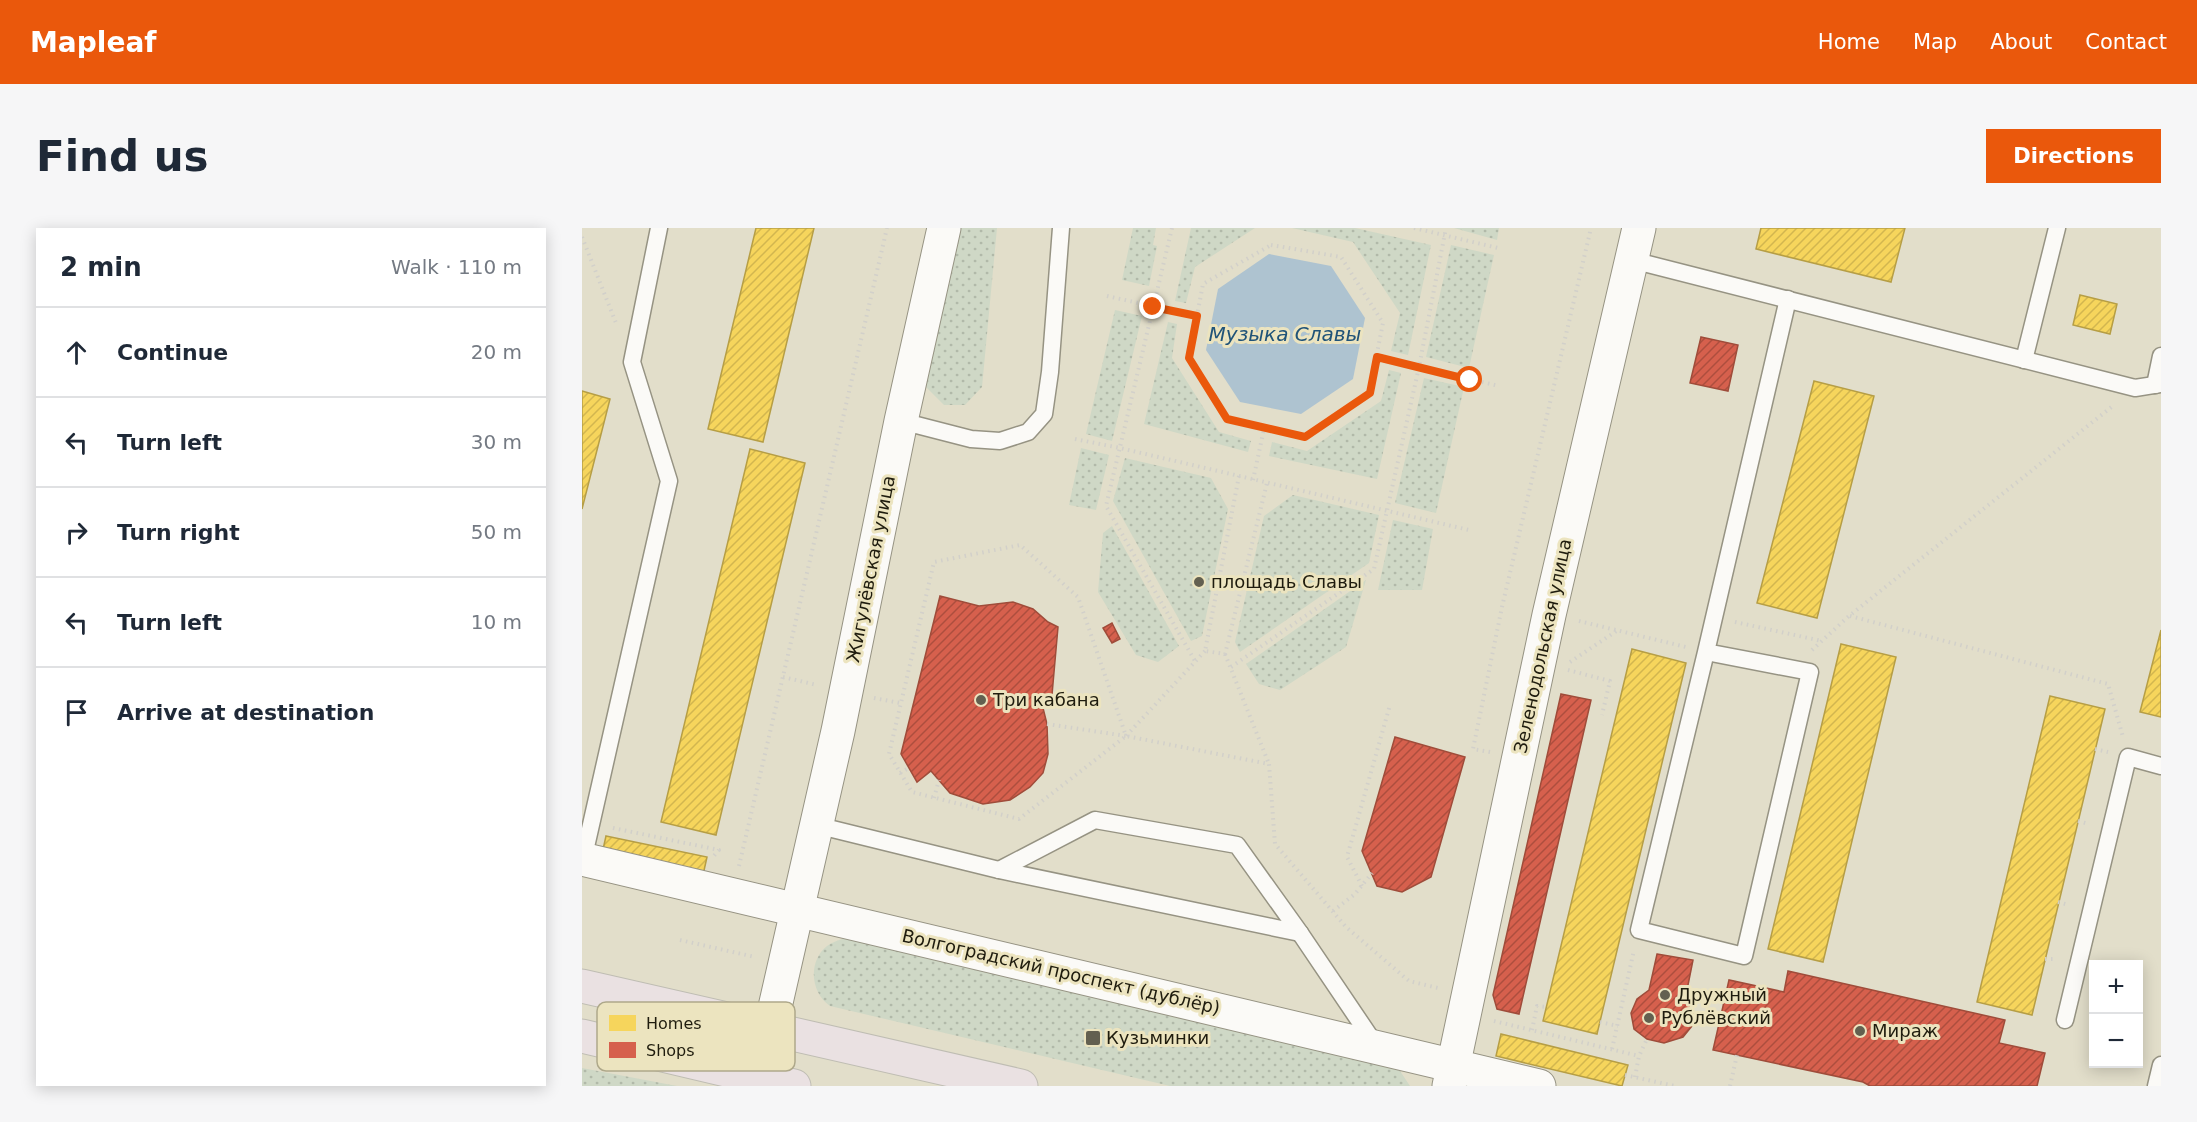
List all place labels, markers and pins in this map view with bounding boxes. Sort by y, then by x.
place label: площадь Славы [1211,571,1362,592]
marker: площадь Славы [1192,575,1206,589]
place label: Три кабана [992,689,1100,710]
marker: Три кабана [974,693,988,707]
place label: Дружный [1677,984,1767,1005]
marker: Дружный [1658,988,1672,1002]
place label: Рублёвский [1661,1007,1771,1028]
marker: Рублёвский [1642,1011,1656,1025]
place label: Мираж [1872,1020,1938,1041]
marker: Мираж [1853,1024,1867,1038]
place label: Кузьминки [1106,1027,1209,1048]
marker: Кузьминки [1084,1029,1102,1047]

